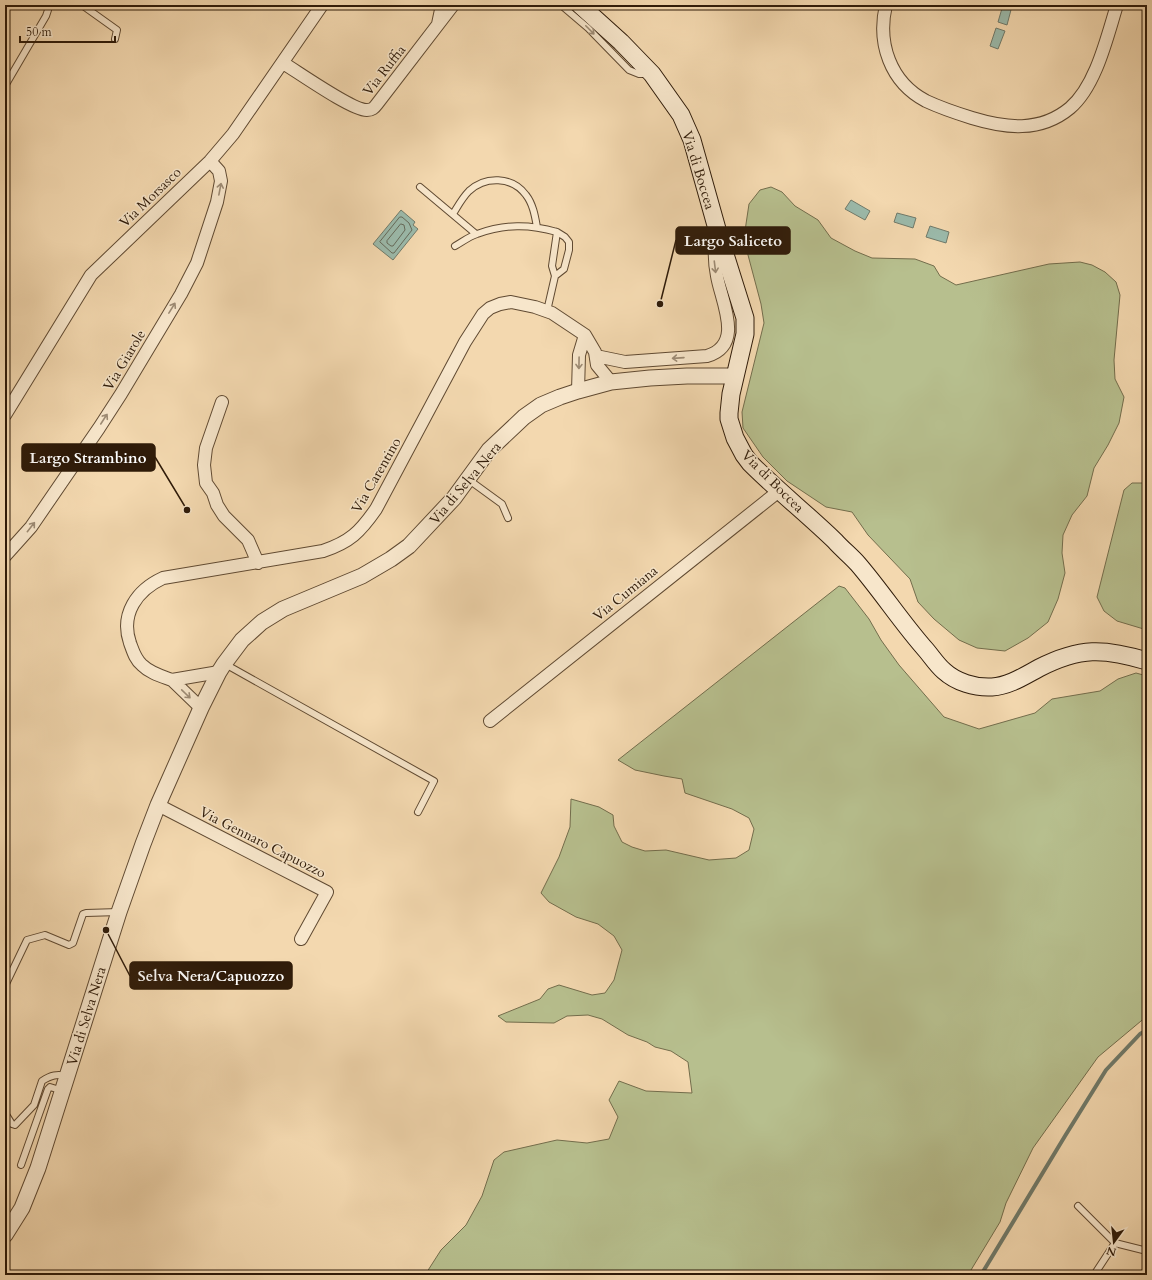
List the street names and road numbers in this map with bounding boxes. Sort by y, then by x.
street label: Via Ruffia [359,41,410,100]
street label: Via di Boccea [678,128,720,212]
street label: Via Morsasco [115,163,186,232]
street label: Via Giarole [99,326,150,394]
street label: Via Carentino [347,434,406,516]
street label: Via di Selva Nera [425,438,506,529]
street label: Via di Boccea [737,446,808,517]
street label: Via Cumiana [589,561,662,625]
street label: Via Gennaro Capuozzo [196,802,330,883]
street label: Via di Selva Nera [62,964,111,1068]

